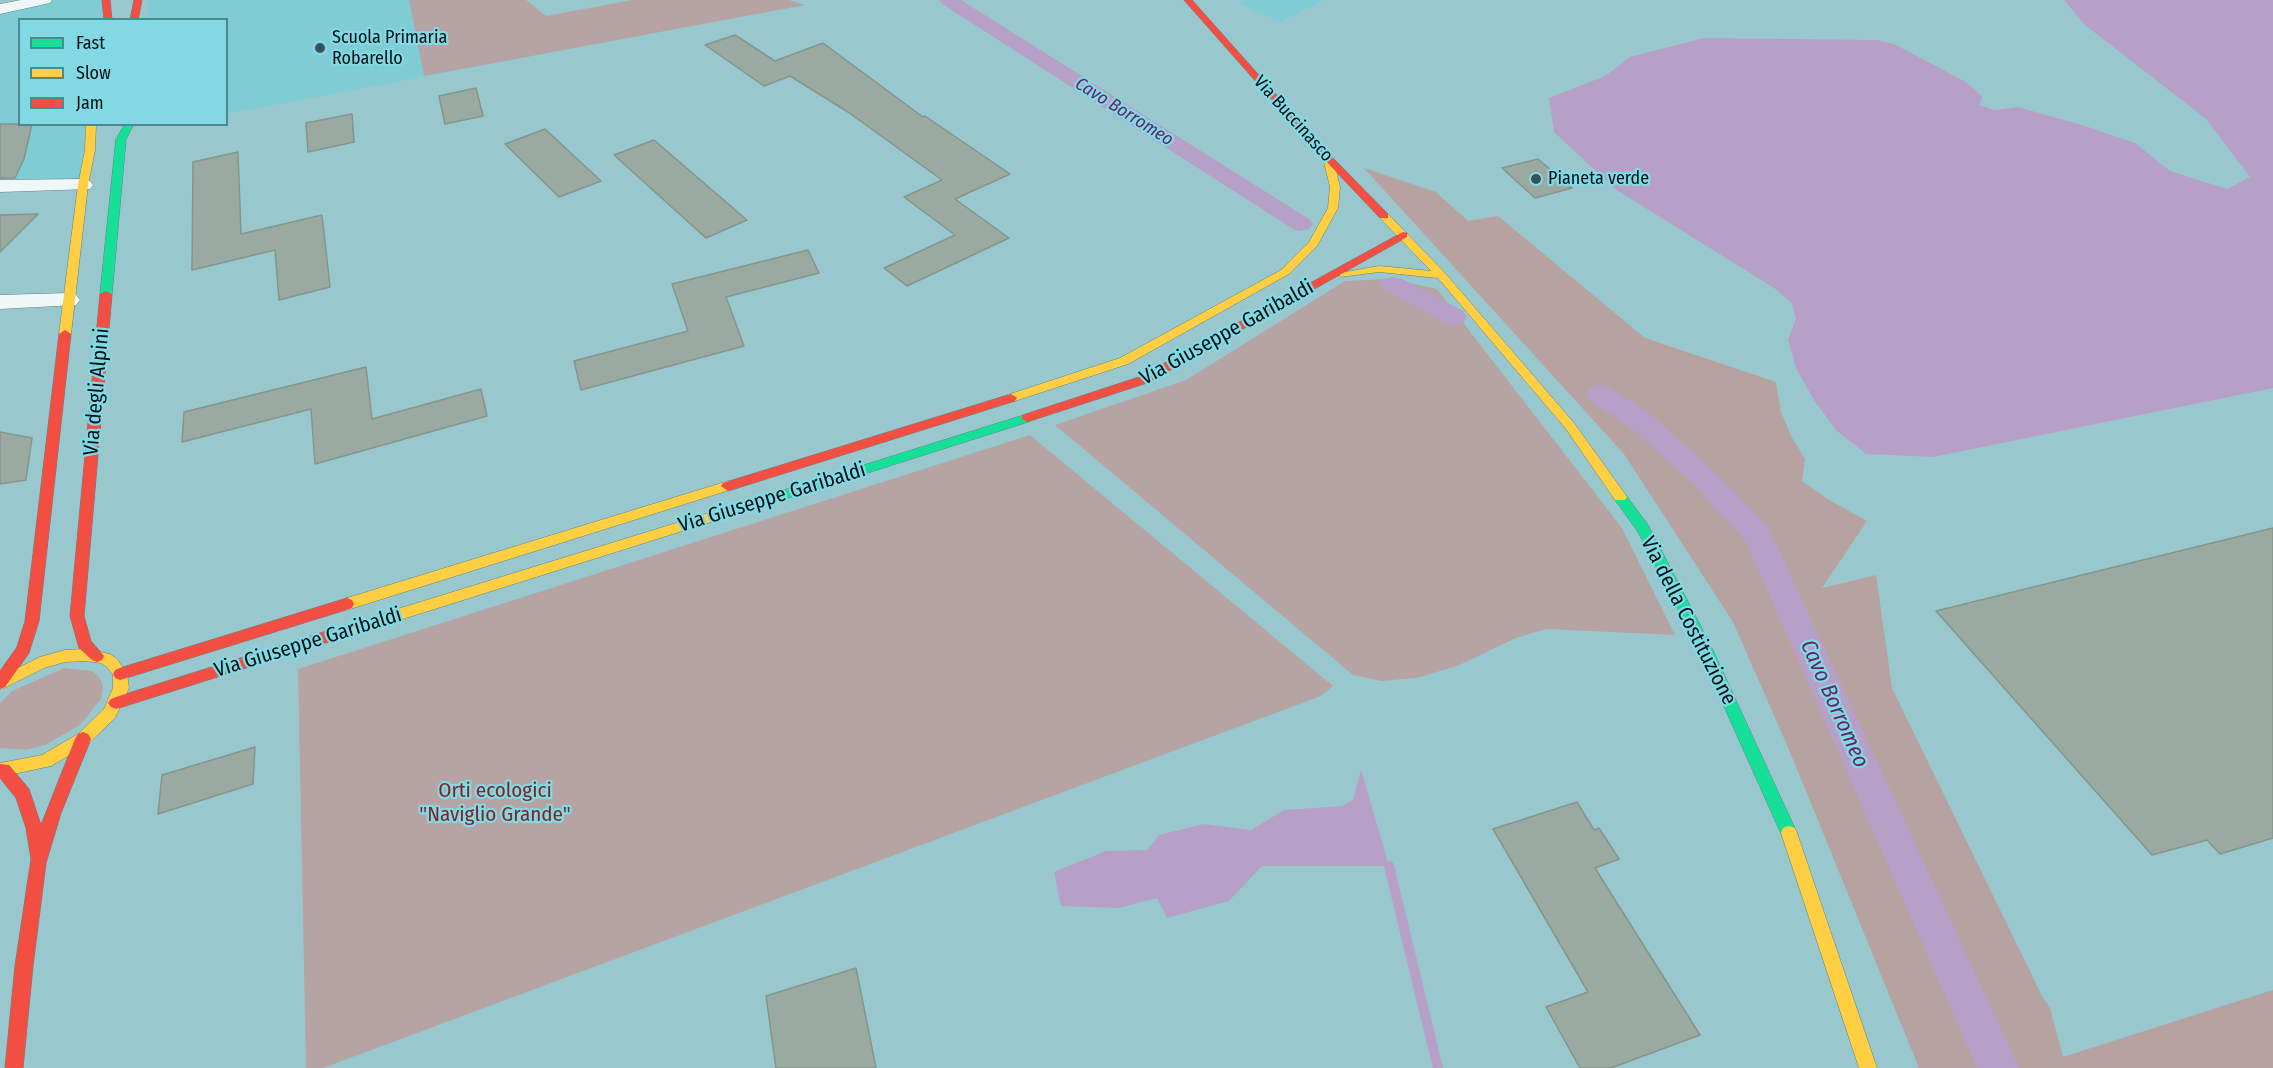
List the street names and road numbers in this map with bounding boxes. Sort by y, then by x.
street label: Via Buccinasco [1249,72,1337,166]
street label: Via Giuseppe Garibaldi [1136,275,1318,391]
street label: Via degli Alpini [79,327,115,457]
street label: Via Giuseppe Garibaldi [675,458,869,538]
street label: Via della Costituzione [1635,533,1741,709]
street label: Via Giuseppe Garibaldi [211,603,405,683]

